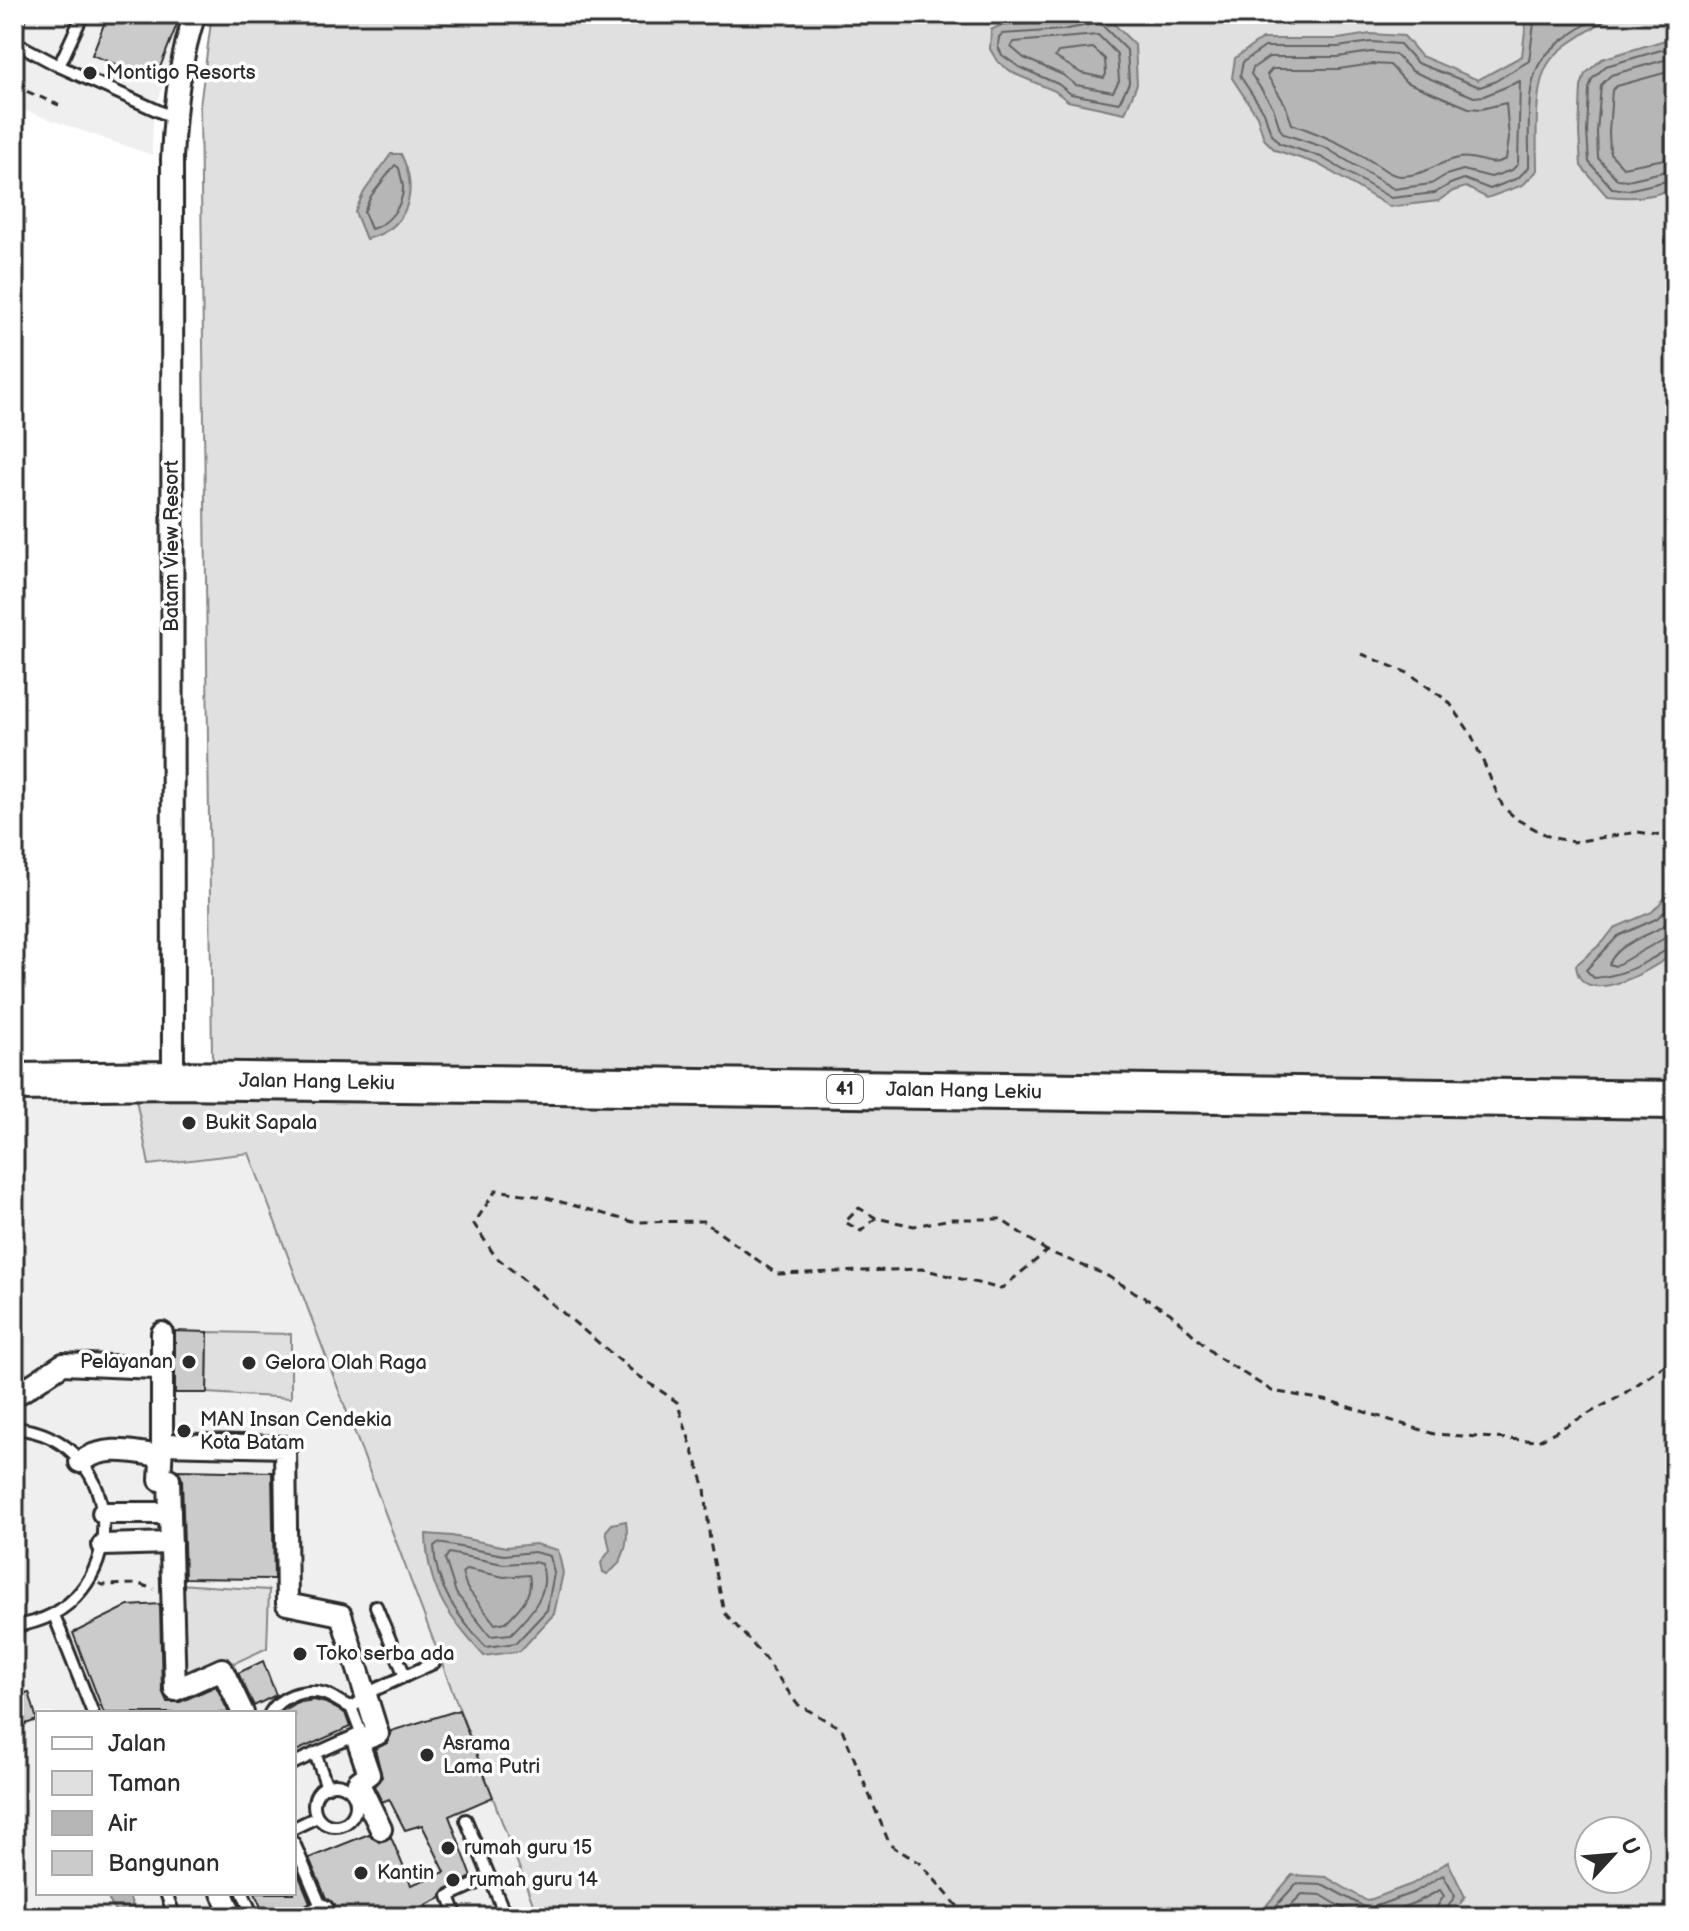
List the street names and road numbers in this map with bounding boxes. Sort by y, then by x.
street label: Batam View Resort [160,460,184,632]
street label: Jalan Hang Lekiu [239,1069,395,1095]
road number: 41 [827,1075,863,1103]
street label: Jalan Hang Lekiu [886,1078,1042,1104]

